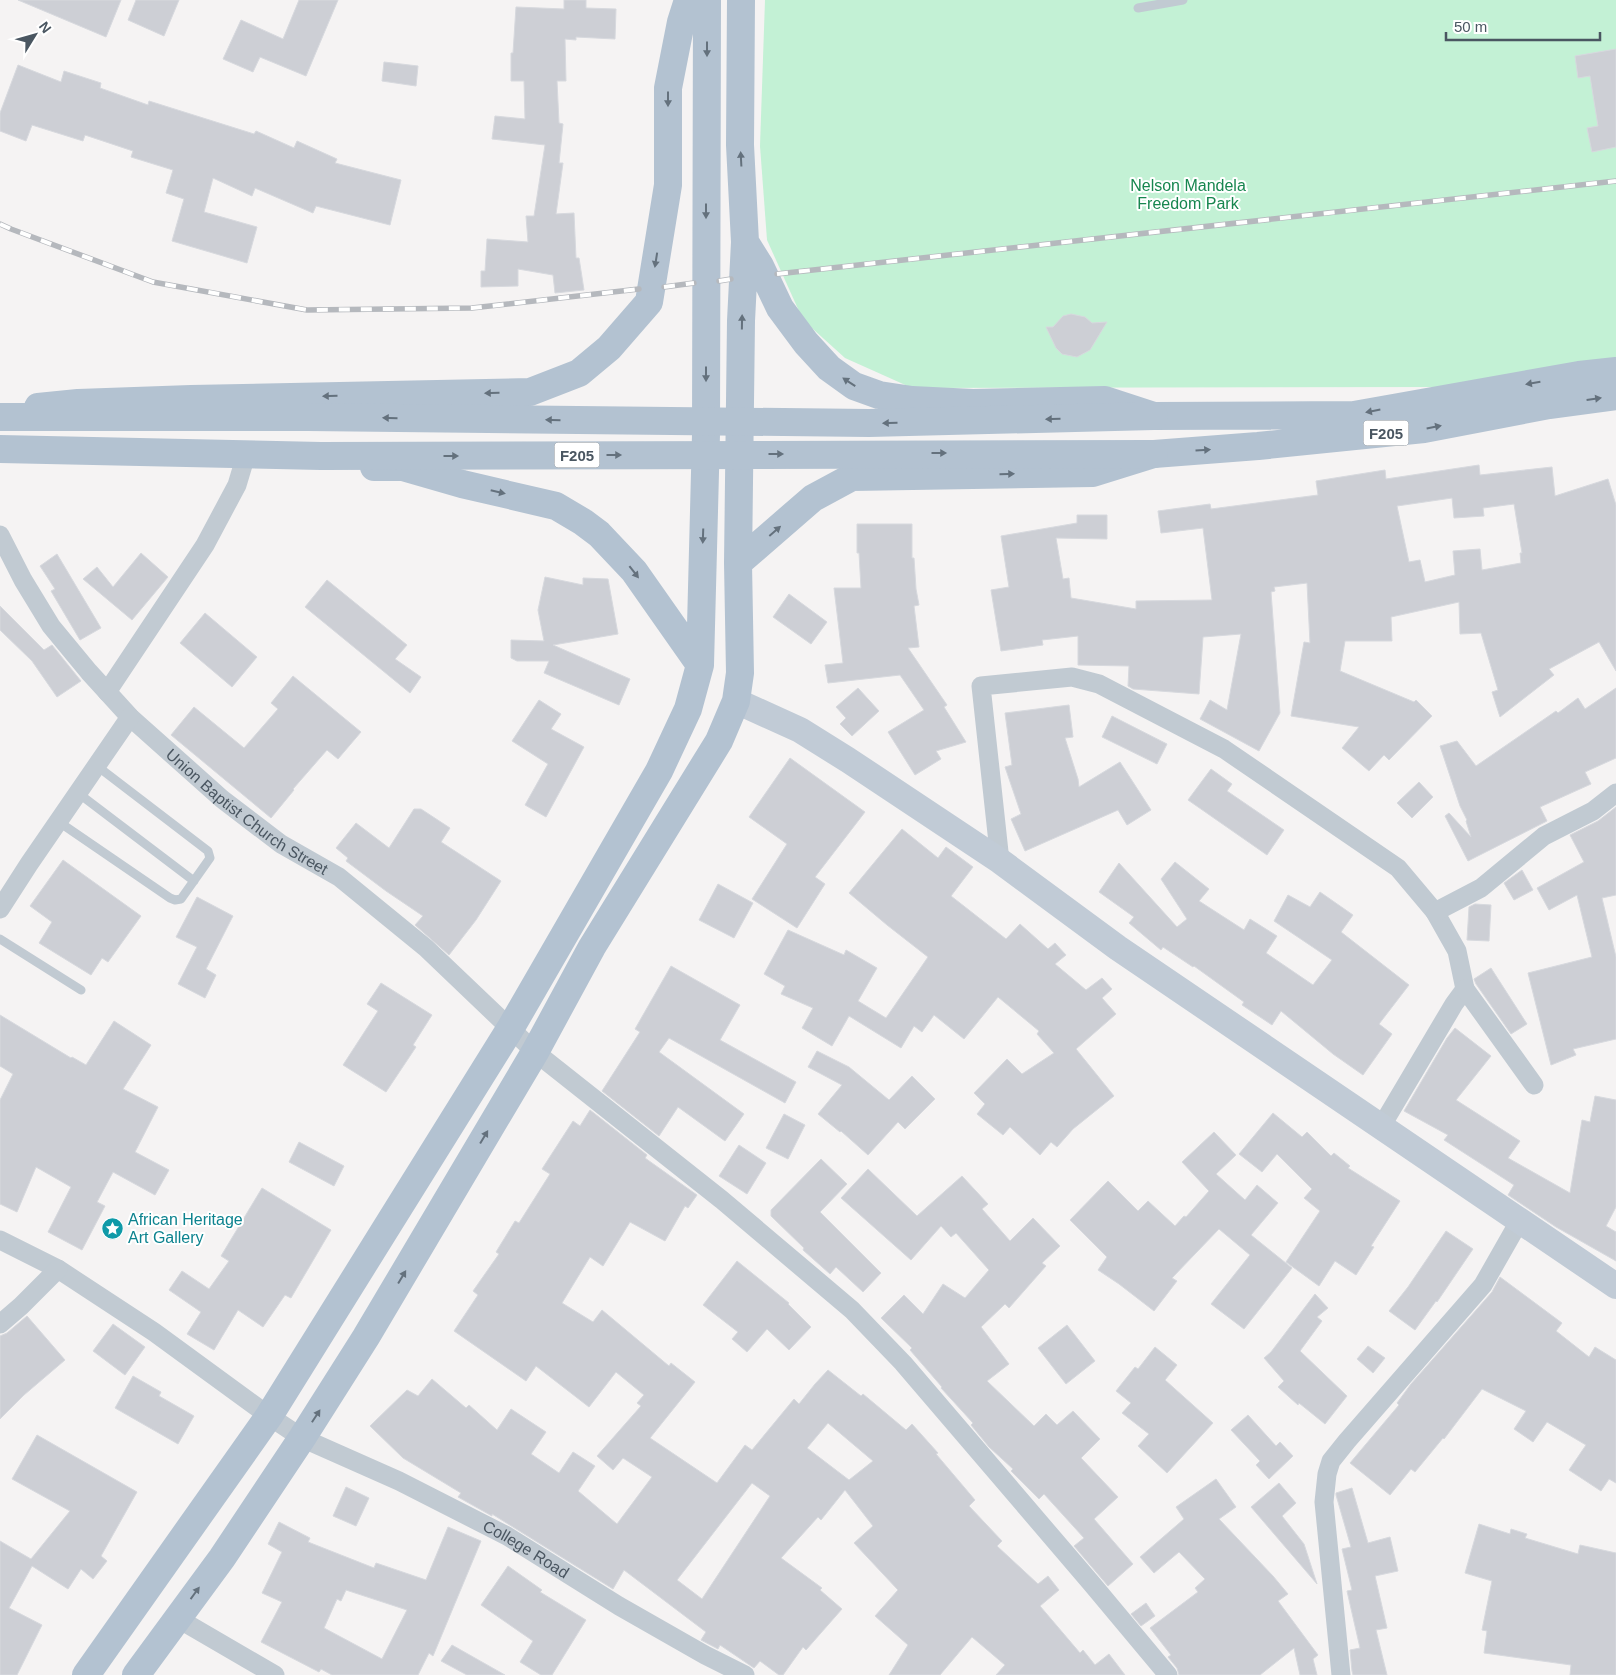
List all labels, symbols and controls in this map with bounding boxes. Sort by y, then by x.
north arrow [10,10,60,60]
scale bar [1446,10,1600,42]
text: N [36,18,55,36]
text: 50 m [1454,18,1487,35]
one-way arrow [702,41,710,57]
one-way arrow [664,91,672,107]
one-way arrow [737,150,745,166]
park label: Nelson Mandela Freedom Park [1130,177,1246,212]
one-way arrow [702,203,710,219]
one-way arrow [652,253,660,269]
one-way arrow [738,314,746,330]
one-way arrow [702,366,710,382]
one-way arrow [842,377,855,387]
one-way arrow [1525,379,1541,387]
one-way arrow [484,389,500,397]
one-way arrow [322,392,338,400]
one-way arrow [1586,395,1602,403]
one-way arrow [1366,407,1381,415]
one-way arrow [382,414,398,422]
one-way arrow [544,415,560,423]
one-way arrow [1044,415,1060,423]
one-way arrow [882,419,898,427]
road number: F205 [1364,420,1408,446]
one-way arrow [1426,423,1442,431]
road number: F205 [554,442,600,468]
one-way arrow [1195,446,1211,454]
one-way arrow [931,449,947,457]
one-way arrow [768,450,784,458]
one-way arrow [606,451,622,459]
one-way arrow [443,452,459,460]
one-way arrow [999,470,1015,478]
one-way arrow [491,488,506,496]
one-way arrow [769,526,782,537]
one-way arrow [699,528,707,544]
one-way arrow [628,565,639,578]
street label: Union Baptist Church Street [163,745,332,878]
one-way arrow [480,1131,489,1144]
place label: African Heritage Art Gallery [128,1211,243,1246]
place icon: African Heritage Art Gallery [100,1216,124,1240]
one-way arrow [397,1271,406,1284]
one-way arrow [312,1409,321,1422]
street label: College Road [480,1517,572,1581]
one-way arrow [190,1587,201,1600]

